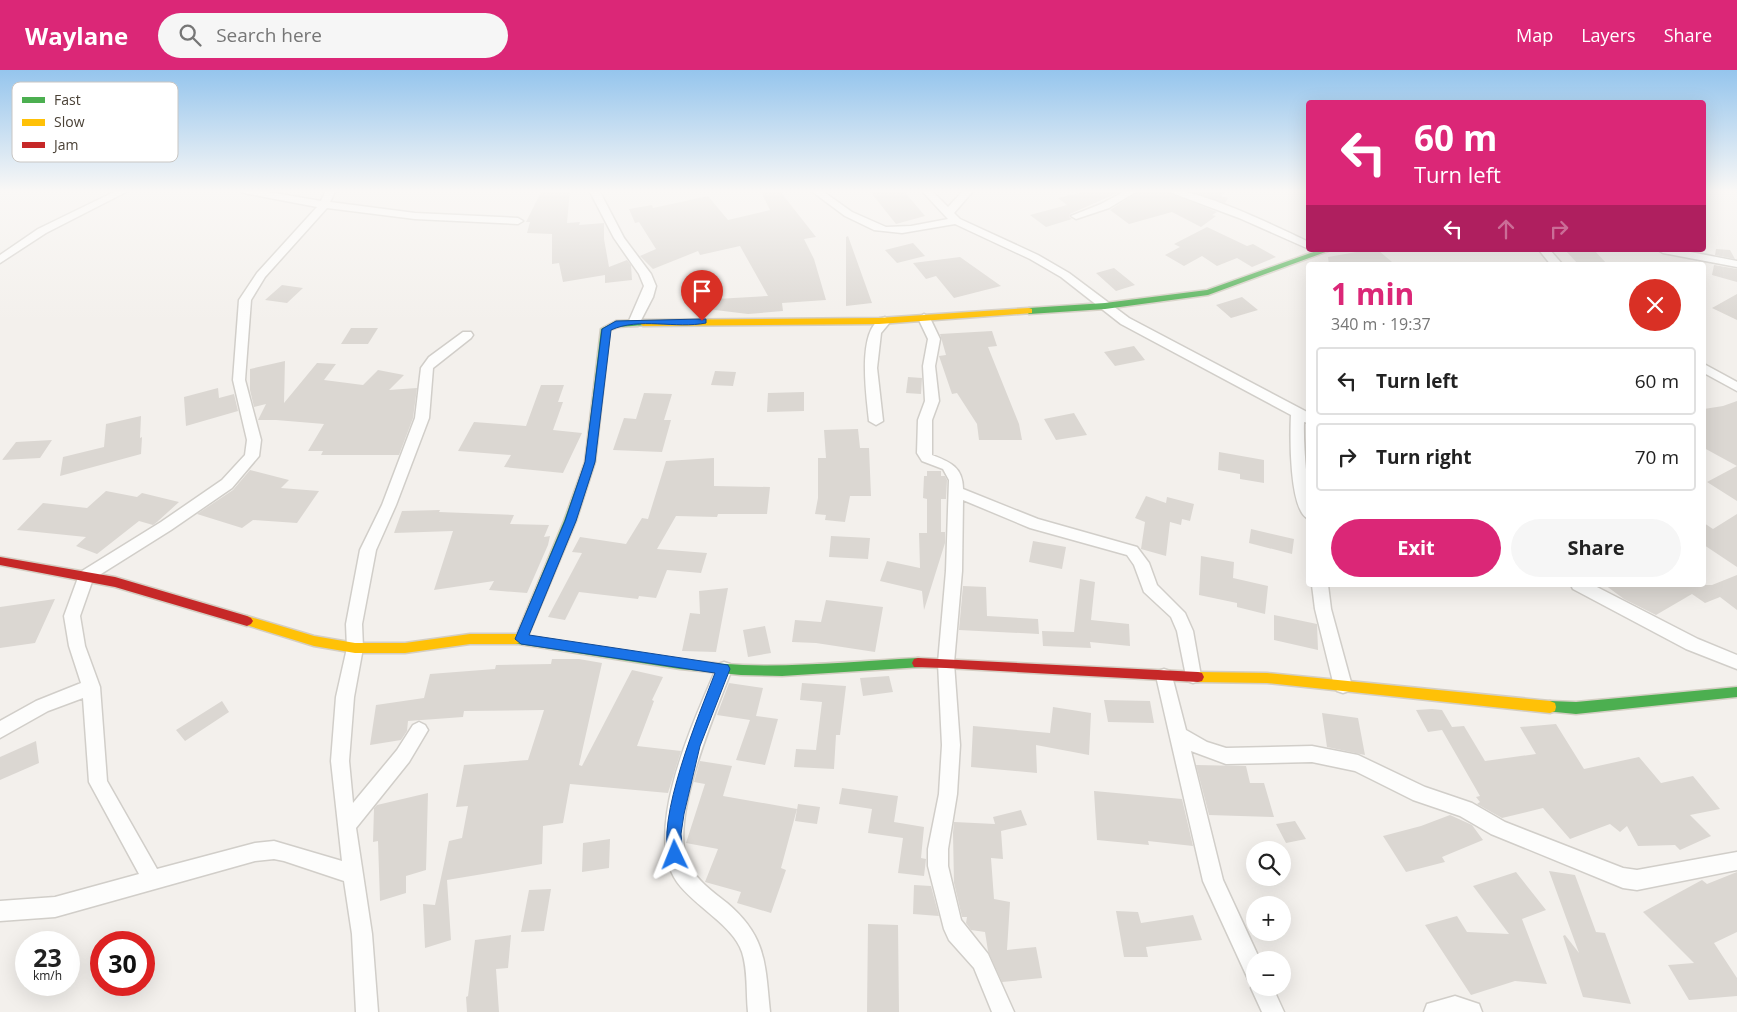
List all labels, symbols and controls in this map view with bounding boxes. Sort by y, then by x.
search box [158,13,508,58]
text: Waylane [25,19,128,52]
icon: search [176,21,204,49]
text: Search here [216,22,322,48]
text: Map [1516,23,1553,47]
text: Layers [1581,23,1636,47]
text: Share [1664,23,1712,47]
legend [12,82,178,162]
text: Fast [54,90,81,109]
text: Slow [54,112,85,131]
text: 60 m [1414,114,1497,161]
icon: left [1331,120,1396,185]
text: Jam [52,135,79,154]
text: Turn left [1414,159,1501,189]
icon: left [1439,215,1467,243]
icon: ahead [1492,215,1520,243]
icon: right [1545,215,1573,243]
pin [681,270,723,321]
text: 1 min [1331,273,1414,314]
icon: arrive [688,277,716,305]
button: close [1629,279,1681,331]
text: 340 m · 19:37 [1331,313,1431,335]
icon: left [1333,367,1361,395]
text: Turn left [1376,368,1458,394]
text: 60 m [1635,368,1679,394]
icon: right [1333,443,1361,471]
text: Turn right [1376,444,1471,470]
text: 70 m [1635,444,1679,470]
button: Exit [1331,519,1501,577]
button: Share [1511,519,1681,577]
position arrow [648,828,700,880]
map controls [1246,841,1291,996]
button: search [1246,841,1291,886]
button: + [1246,896,1291,941]
speed limit sign: 30 [90,931,155,996]
text: 23 [33,940,62,974]
button: − [1246,951,1291,996]
text: km/h [33,967,62,984]

